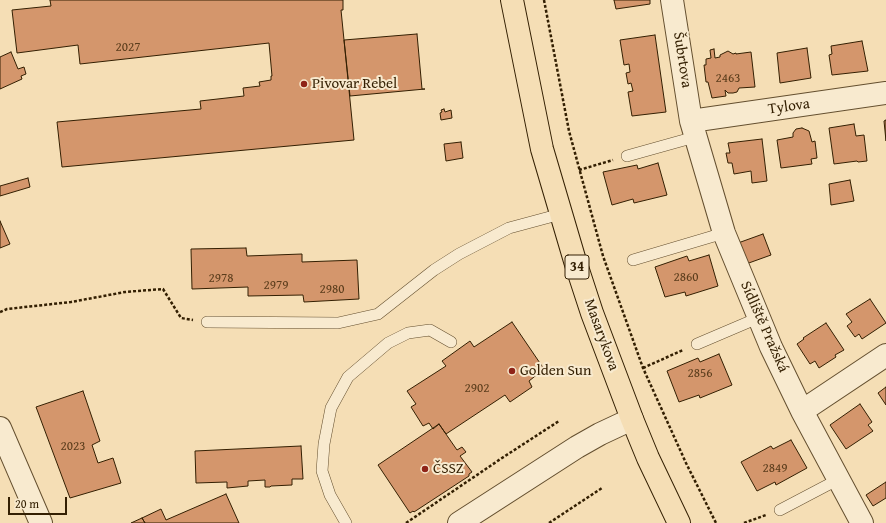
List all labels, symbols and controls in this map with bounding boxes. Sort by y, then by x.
street label: Šubrtova [669,31,695,89]
house number: 2027 [115,40,141,56]
house number: 2463 [715,71,741,87]
place label: Pivovar Rebel [312,75,397,93]
marker: Pivovar Rebel [299,79,309,89]
street label: Tylova [767,95,811,119]
road number: 34 [565,255,589,279]
house number: 2860 [673,270,699,286]
house number: 2978 [208,271,234,287]
house number: 2979 [263,278,289,294]
street label: Sídliště Pražská [736,279,792,375]
house number: 2980 [319,282,345,298]
street label: Masarykova [580,297,622,373]
place label: Golden Sun [520,362,591,380]
marker: Golden Sun [507,366,517,376]
house number: 2856 [687,366,713,382]
house number: 2902 [464,381,490,397]
house number: 2023 [60,439,86,455]
place label: ČSSZ [433,460,464,478]
house number: 2849 [762,461,788,477]
marker: ČSSZ [420,464,430,474]
scale bar [10,489,69,515]
text: 20 m [15,495,39,512]

